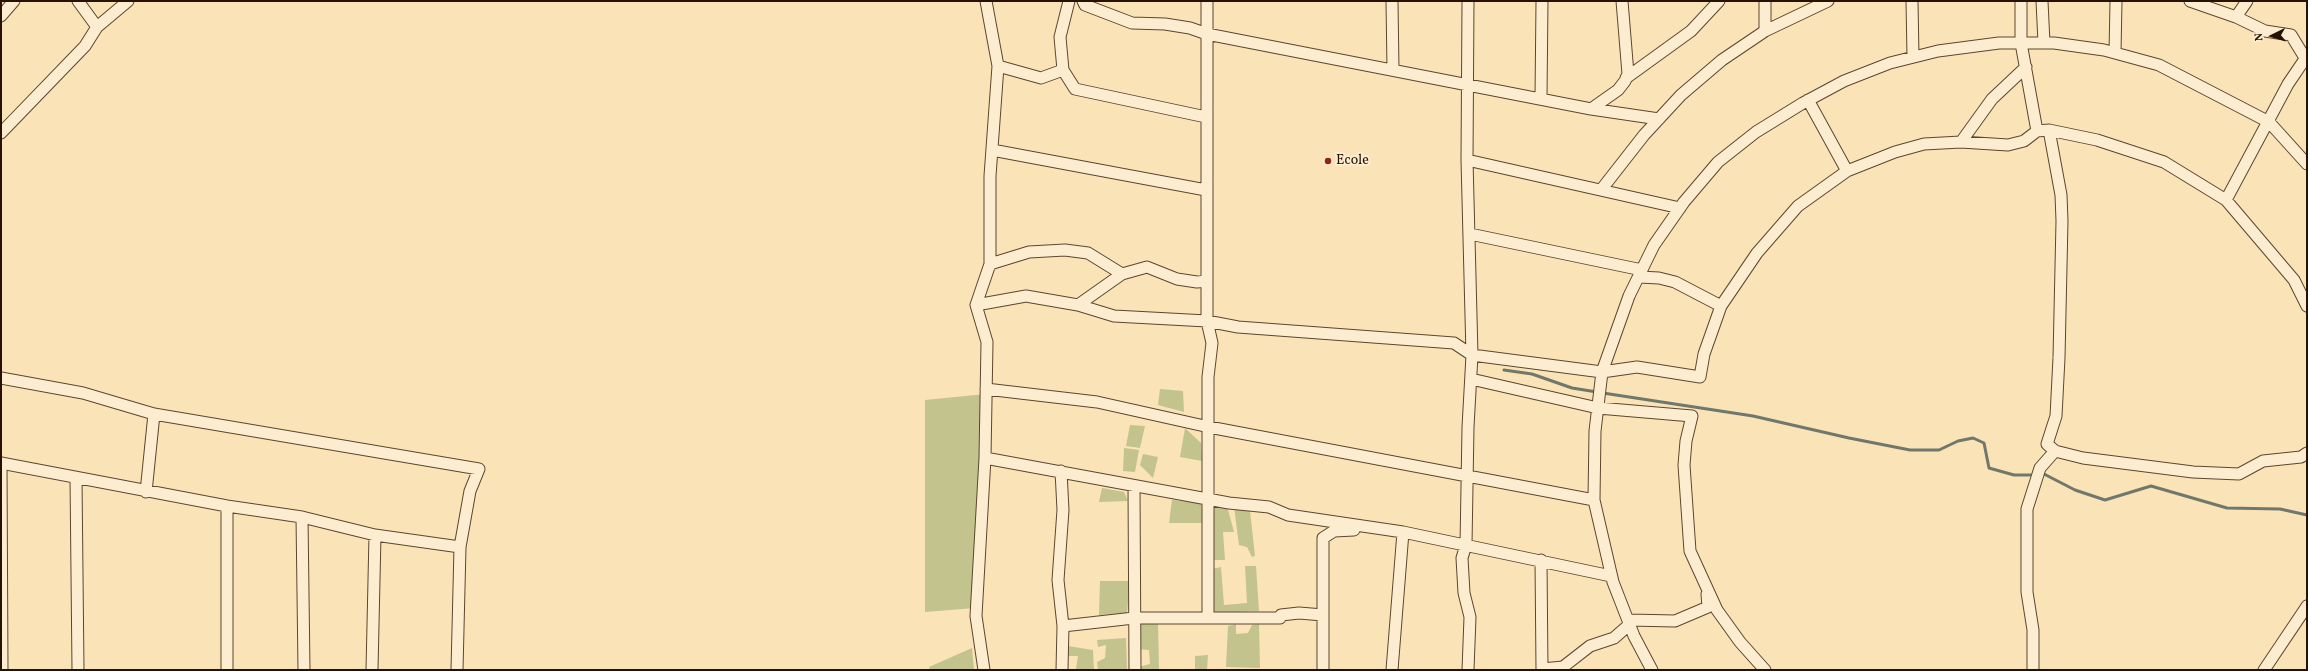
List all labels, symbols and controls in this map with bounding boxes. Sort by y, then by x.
north arrow [2252,16,2292,56]
text: N [2252,32,2267,42]
place label: Ecole [1336,153,1369,169]
marker: Ecole [1323,156,1333,166]

